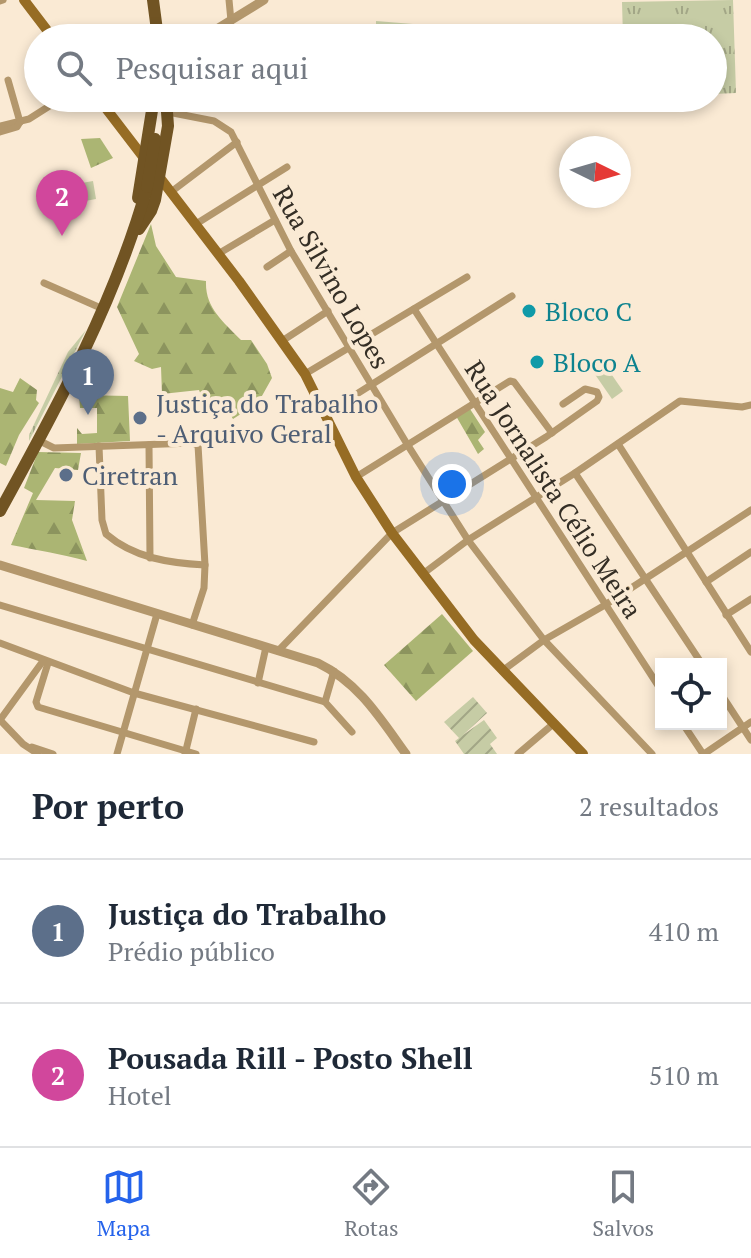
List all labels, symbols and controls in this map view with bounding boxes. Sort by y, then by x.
search box [24,24,727,112]
icon: search [52,46,96,90]
text: Pesquisar aqui [116,48,309,88]
north arrow [559,136,631,208]
pin: 2 [36,170,88,236]
street label: Rua Silvino Lopes [266,180,398,374]
place label: Bloco C [545,294,632,328]
marker: Bloco C [520,302,538,320]
place label: Bloco A [553,345,641,379]
pin: 1 [62,349,114,415]
marker: Bloco A [528,353,546,371]
street label: Rua Jornalista Célio Meira [458,354,650,624]
place label: Justiça do Trabalho - Arquivo Geral [156,386,378,450]
marker: Justiça do Trabalho - Arquivo Geral [131,409,149,427]
place label: Ciretran [82,458,178,492]
your location [432,464,472,504]
marker: Ciretran [57,466,75,484]
map controls [655,658,727,730]
button: locate [655,658,727,730]
text: Por perto [32,784,184,829]
text: 2 resultados [579,789,719,823]
text: Justiça do Trabalho [108,894,386,934]
text: 1 [51,914,65,948]
text: 410 m [649,914,719,948]
text: Prédio público [108,934,275,968]
text: Pousada Rill - Posto Shell [108,1038,473,1078]
text: 2 [51,1058,65,1092]
text: 510 m [649,1058,719,1092]
text: Hotel [108,1078,172,1112]
tab: Mapa [97,1165,151,1242]
tab: Rotas [344,1165,399,1242]
tab: Salvos [592,1165,654,1242]

